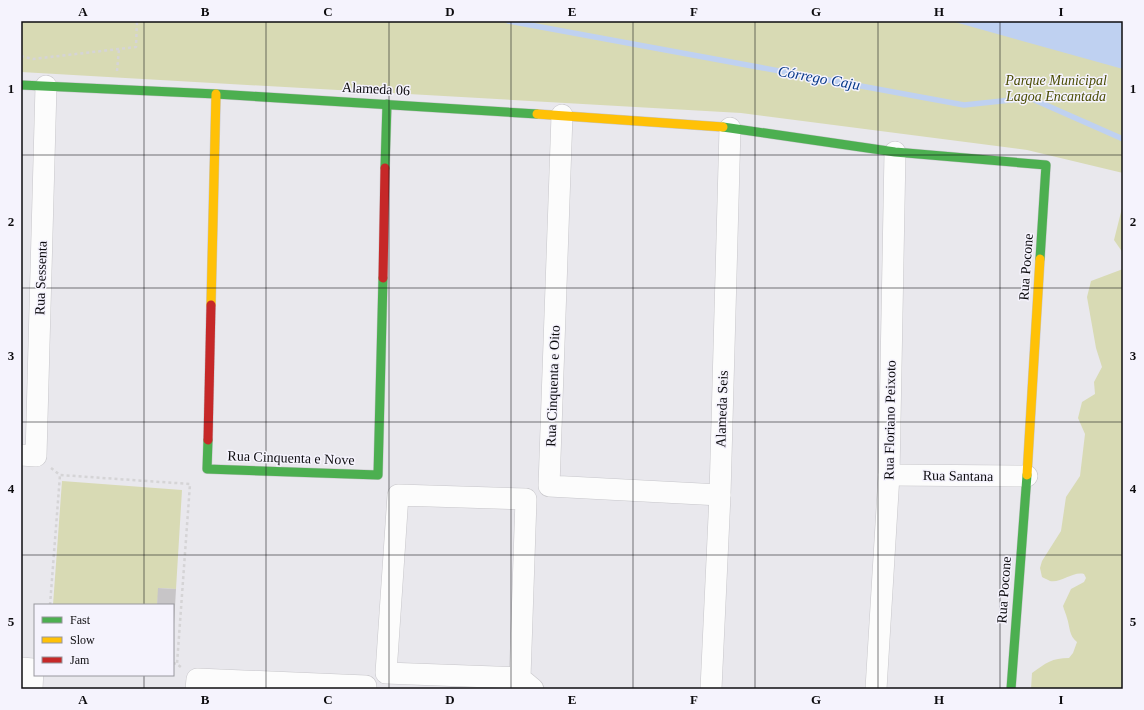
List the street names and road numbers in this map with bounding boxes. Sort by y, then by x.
street label: Alameda 06 [342,80,410,98]
street label: Rua Pocone [1016,233,1036,301]
street label: Rua Sessenta [32,240,50,315]
street label: Rua Cinquenta e Oito [543,325,563,447]
street label: Rua Floriano Peixoto [881,360,899,480]
street label: Alameda Seis [713,370,731,448]
street label: Rua Cinquenta e Nove [227,448,355,468]
street label: Rua Santana [923,468,994,484]
street label: Rua Pocone [994,556,1014,624]

